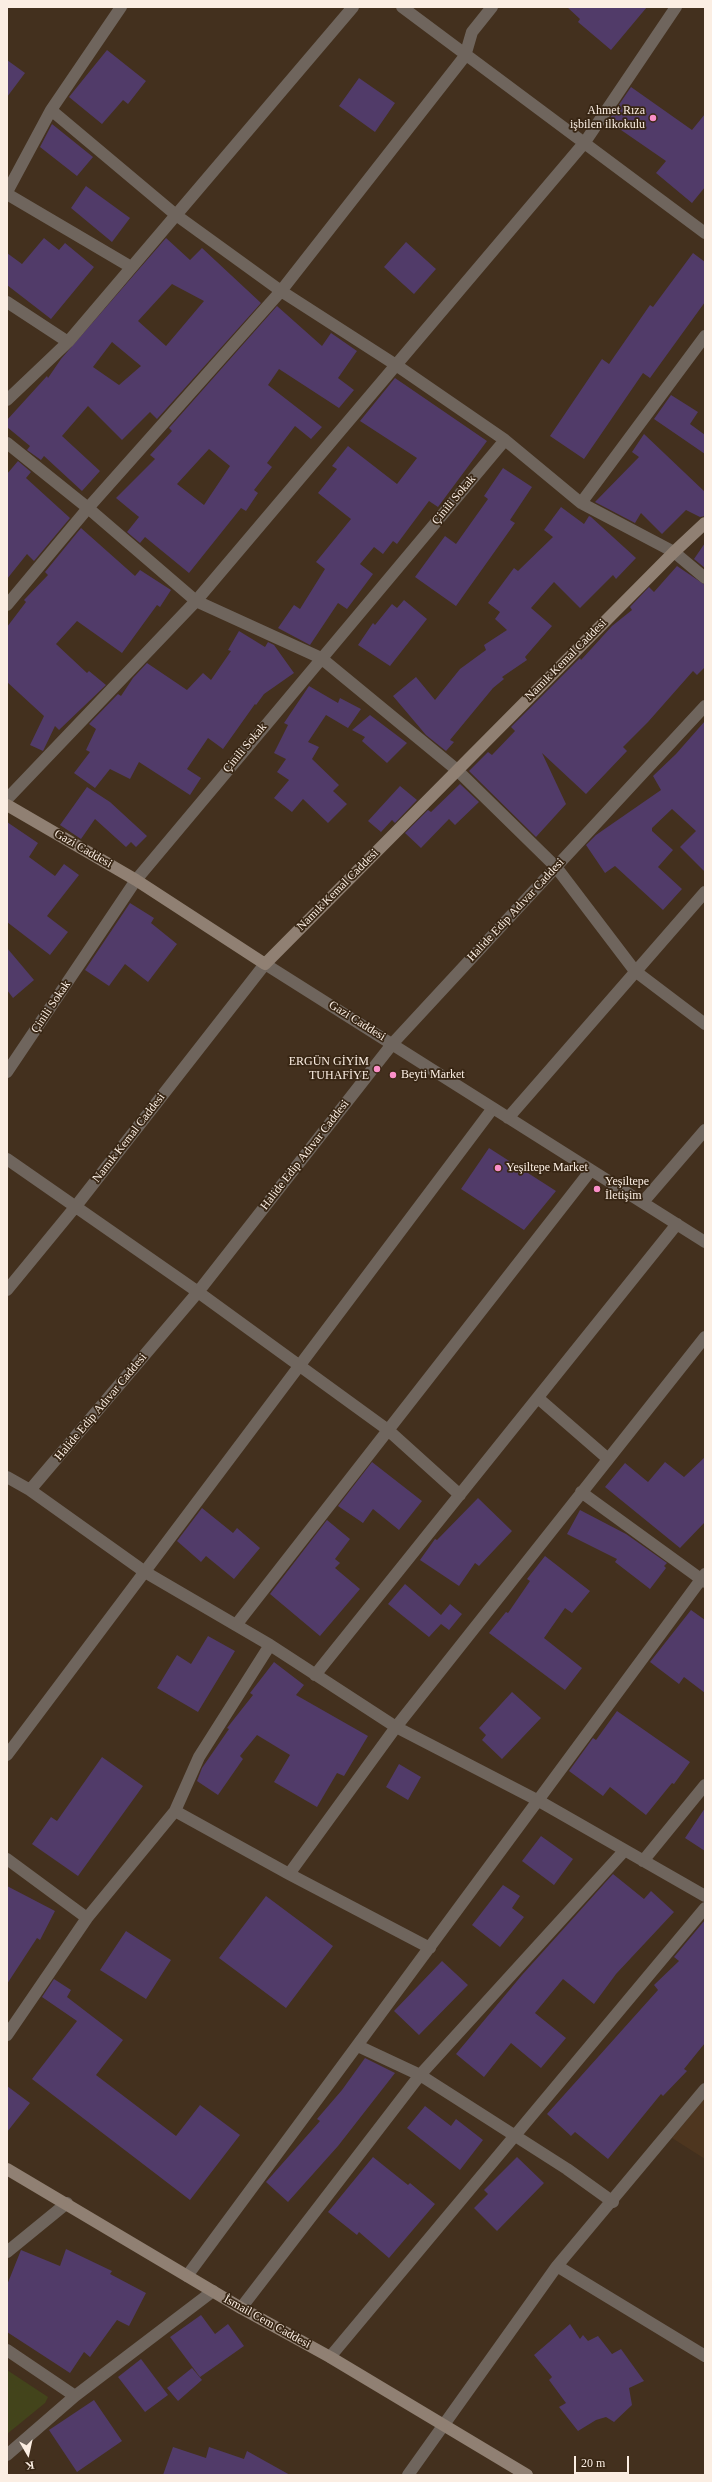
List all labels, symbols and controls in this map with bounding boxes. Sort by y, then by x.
place label: Ahmet Rıza işbilen ilkokulu [570,104,645,132]
marker: Ahmet Rıza işbilen ilkokulu [648,113,658,123]
street label: Çinili Sokak [429,472,479,528]
street label: Namık Kemal Caddesi [522,616,610,704]
street label: Çinili Sokak [220,720,270,776]
street label: Gazi Caddesi [52,827,114,871]
street label: Namık Kemal Caddesi [294,846,382,934]
street label: Halide Edip Adıvar Caddesi [464,855,568,965]
street label: Çinili Sokak [28,978,74,1036]
street label: Gazi Caddesi [326,998,388,1044]
place label: ERGÜN GİYİM TUHAFİYE [289,1055,369,1083]
marker: ERGÜN GİYİM TUHAFİYE [372,1064,382,1074]
place label: Beyti Market [401,1068,465,1082]
marker: Beyti Market [388,1070,398,1080]
street label: Namık Kemal Caddesi [90,1090,168,1186]
street label: Halide Edip Adıvar Caddesi [258,1097,352,1213]
place label: Yeşiltepe Market [506,1161,588,1175]
marker: Yeşiltepe Market [493,1163,503,1173]
place label: Yeşiltepe İletişim [605,1175,649,1203]
marker: Yeşiltepe İletişim [592,1184,602,1194]
street label: Halide Edip Adıvar Caddesi [52,1350,150,1464]
street label: İsmail Cem Caddesi [221,2292,313,2352]
north arrow [8,2434,48,2474]
scale bar [576,2448,631,2474]
text: 20 m [581,2456,605,2470]
text: K [25,2459,35,2472]

